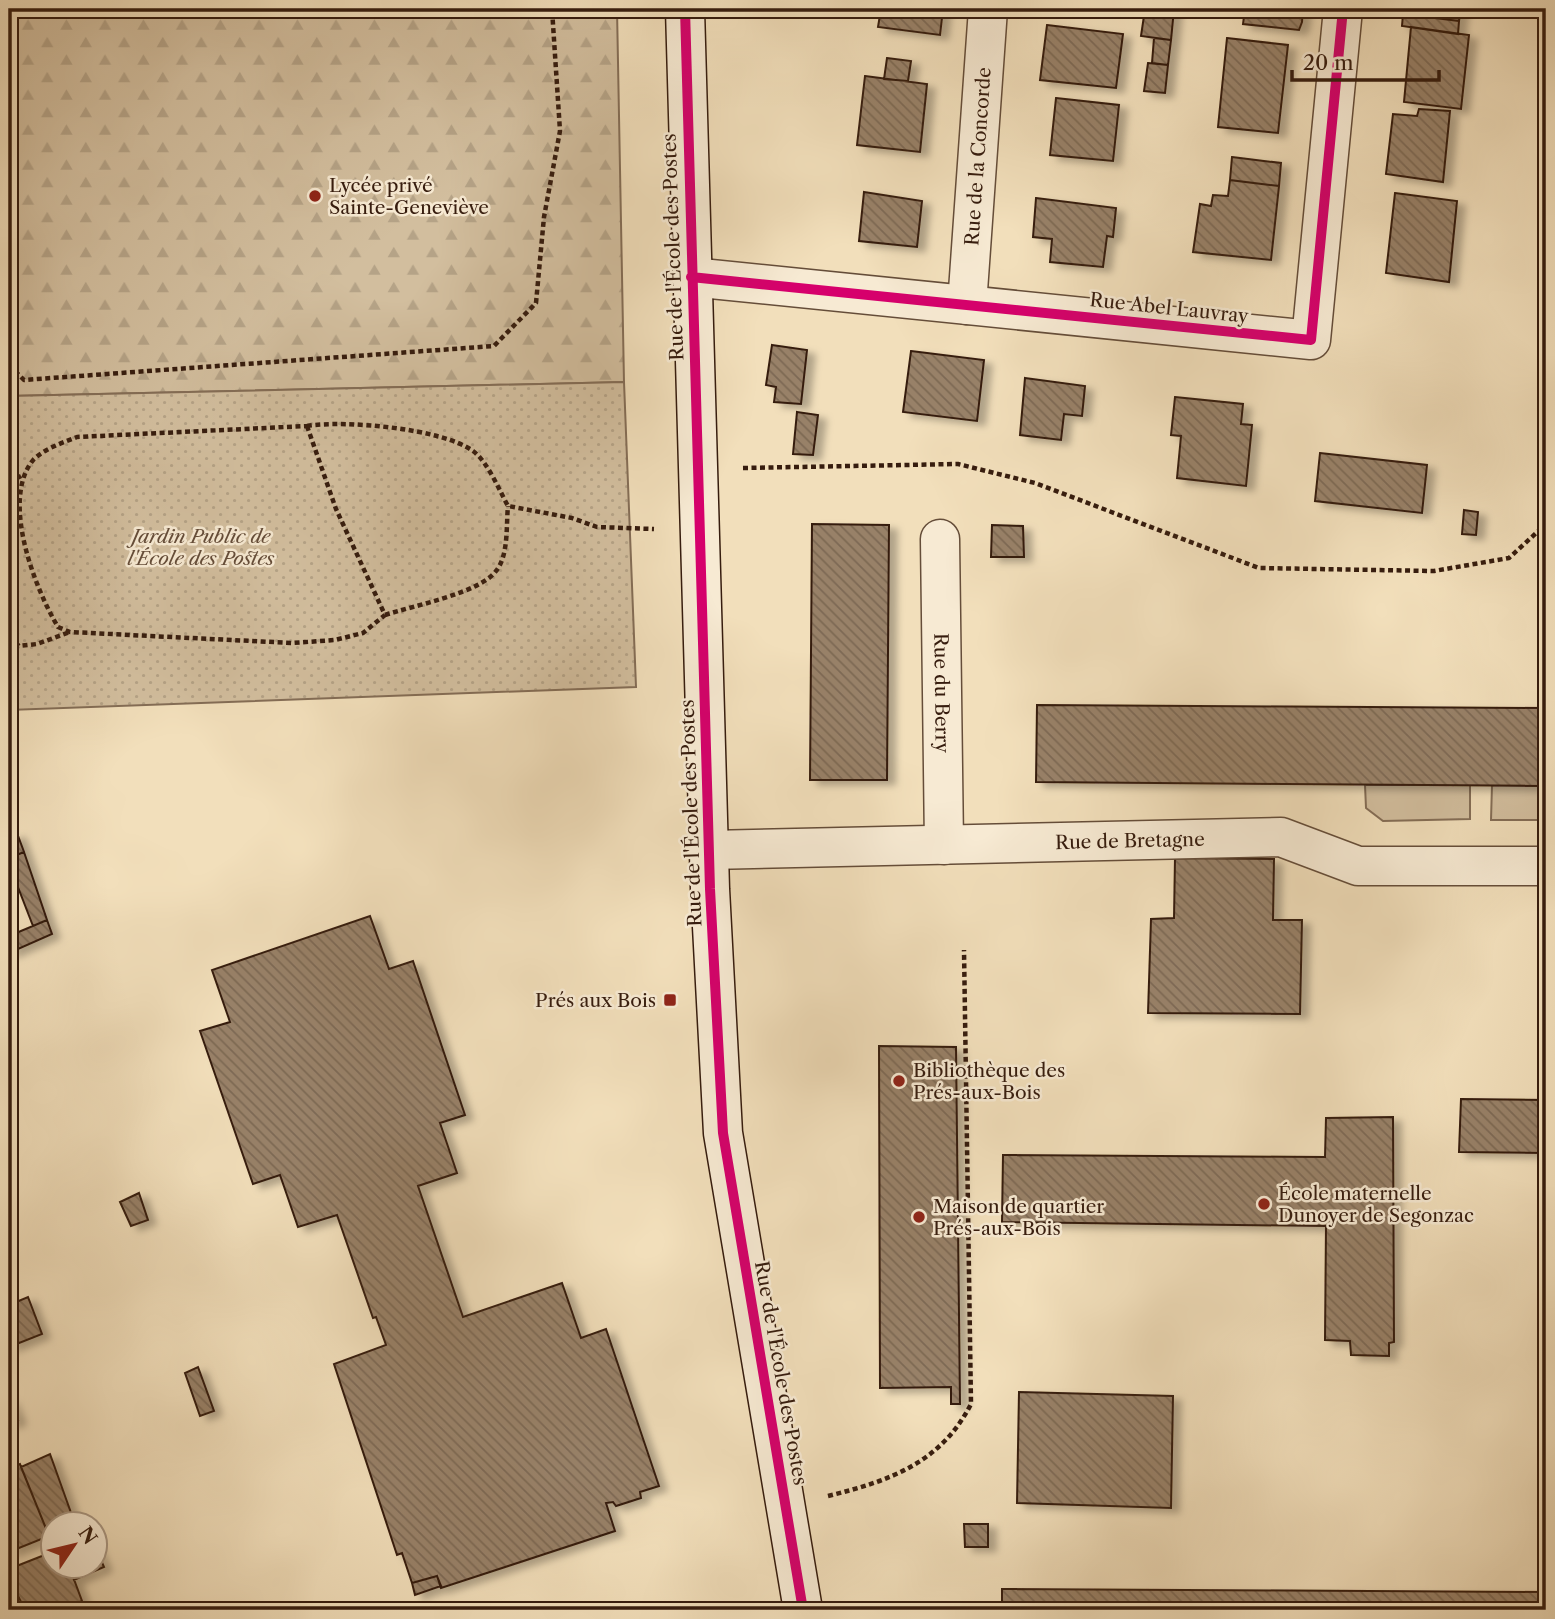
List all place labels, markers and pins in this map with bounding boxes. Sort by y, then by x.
place label: Lycée privé Sainte-Geneviève [329,174,489,219]
marker: Lycée privé Sainte-Geneviève [307,188,323,204]
place label: Prés aux Bois [535,989,656,1012]
marker: Prés aux Bois [662,992,678,1008]
place label: Bibliothèque des Prés-aux-Bois [913,1059,1065,1104]
marker: Bibliothèque des Prés-aux-Bois [891,1073,907,1089]
place label: École maternelle Dunoyer de Segonzac [1278,1182,1474,1227]
place label: Maison de quartier Prés-aux-Bois [933,1195,1104,1240]
marker: École maternelle Dunoyer de Segonzac [1256,1196,1272,1212]
marker: Maison de quartier Prés-aux-Bois [911,1209,927,1225]

